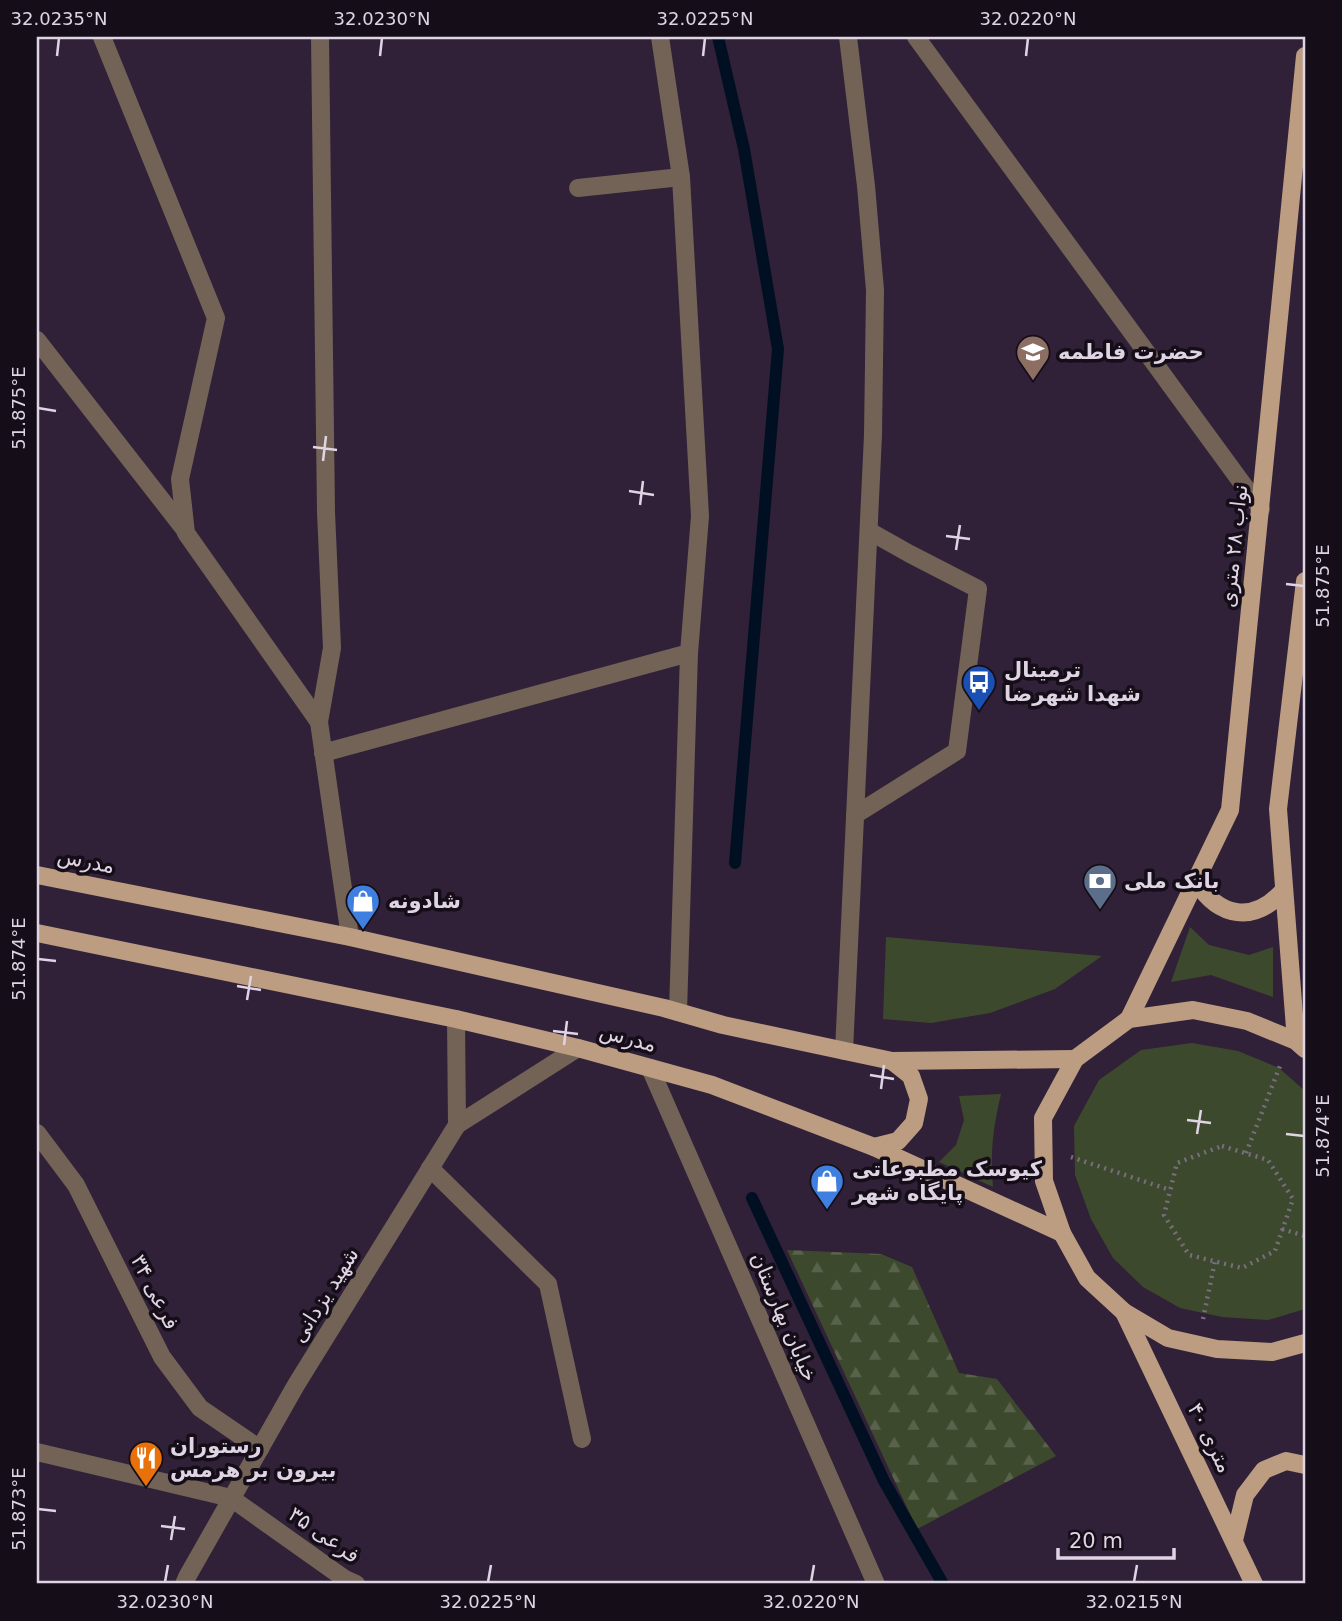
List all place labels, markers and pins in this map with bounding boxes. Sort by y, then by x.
school or university icon: حضرت فاطمه [1014,333,1052,382]
place label: حضرت فاطمه [1058,340,1204,364]
place label: ترمینال شهدا شهرضا [1004,658,1141,706]
bus stop icon: ترمینال شهدا شهرضا [960,663,998,712]
bank icon: بانک ملی [1081,862,1119,911]
place label: بانک ملی [1124,869,1219,893]
shop icon: شادونه [344,882,382,931]
place label: شادونه [388,889,461,913]
place label: کیوسک مطبوعاتی پایگاه شهر [851,1157,1043,1205]
shop icon: کیوسک مطبوعاتی پایگاه شهر [808,1162,846,1211]
place label: رستوران بیرون بر هرمس [170,1434,336,1482]
restaurant icon: رستوران بیرون بر هرمس [127,1439,165,1488]

